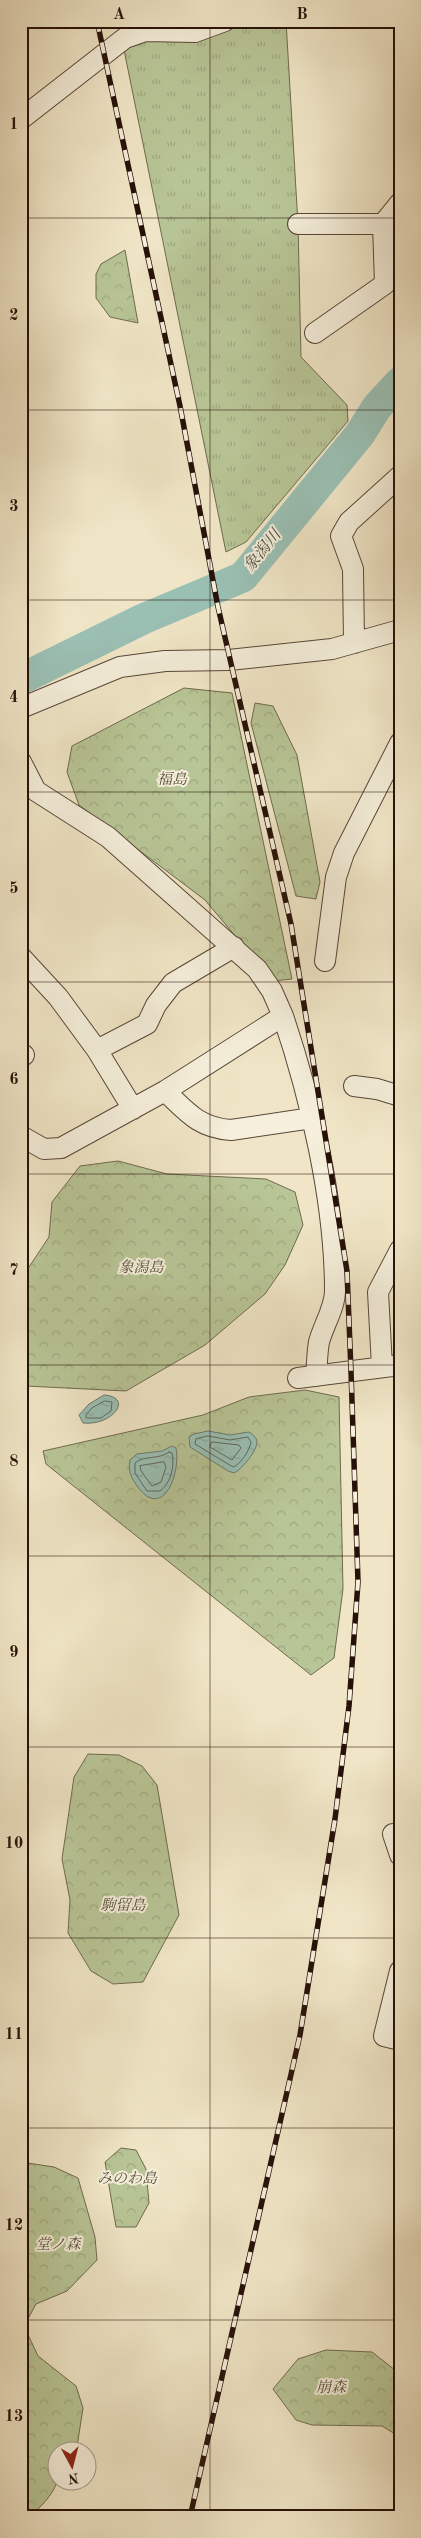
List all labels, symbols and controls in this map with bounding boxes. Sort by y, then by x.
text: A [113,7,125,23]
text: B [296,7,308,23]
text: 1 [9,117,19,133]
text: 2 [9,308,19,324]
text: 3 [9,499,19,515]
water label: 象潟川 [240,525,286,575]
text: 4 [9,690,19,706]
park label: 福島 [157,771,188,788]
text: 5 [9,881,19,897]
text: 6 [9,1072,19,1088]
park label: 象潟島 [118,1259,164,1276]
text: 7 [9,1263,19,1279]
text: 8 [9,1454,19,1470]
text: 9 [9,1645,19,1661]
text: 10 [5,1836,23,1852]
park label: 駒留島 [100,1897,146,1914]
text: 11 [5,2027,23,2043]
park label: みのわ島 [97,2170,158,2187]
text: 12 [5,2218,23,2234]
park label: 堂ノ森 [35,2236,82,2253]
park label: 崩森 [316,2379,348,2396]
text: 13 [5,2409,23,2425]
north arrow [48,2440,98,2490]
text: N [67,2470,80,2486]

